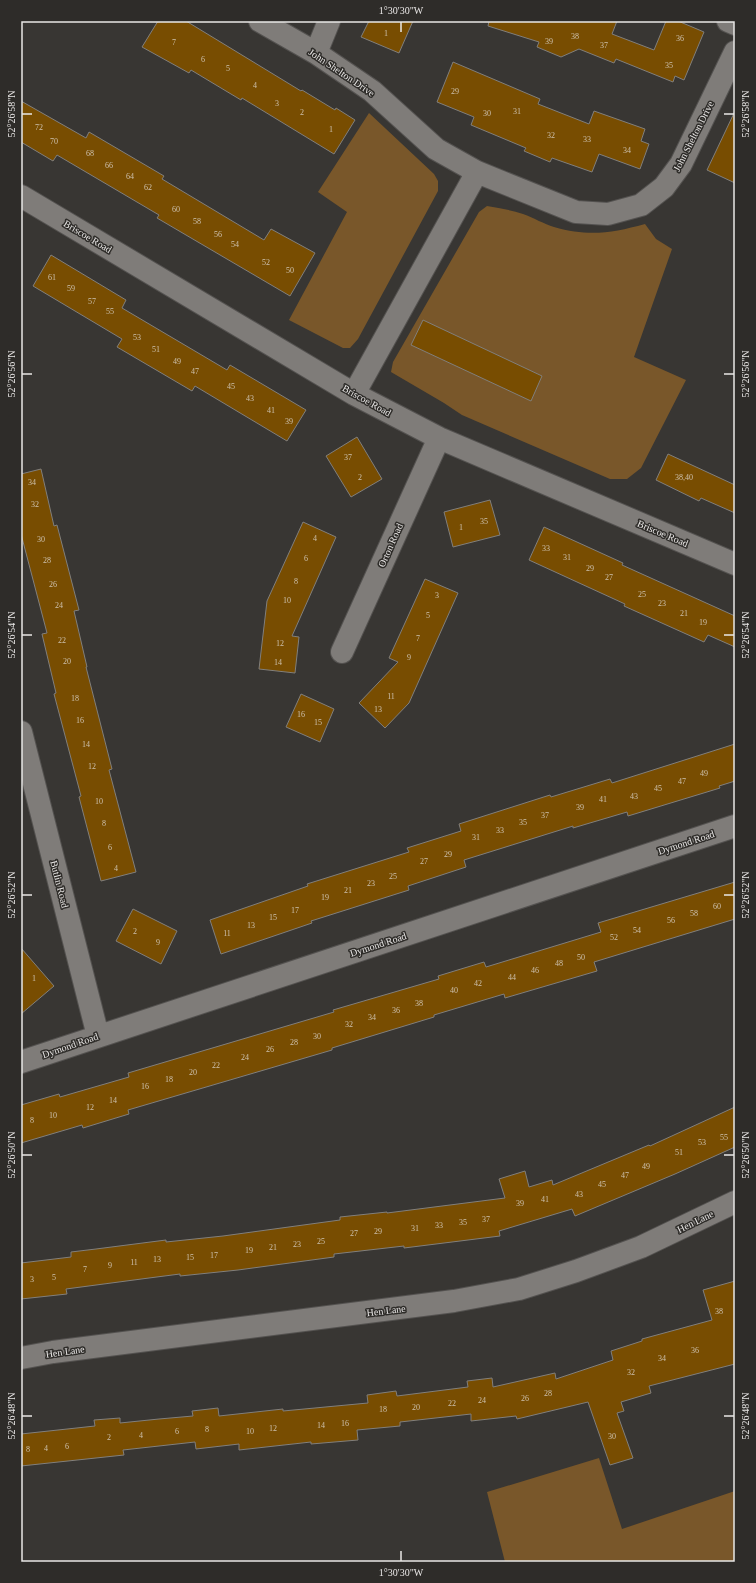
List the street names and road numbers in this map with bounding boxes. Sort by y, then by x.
street label: John Shelton Drive [307,46,377,99]
street label: John Shelton Drive [671,99,716,173]
street label: Briscoe Road [62,218,114,255]
street label: Briscoe Road [340,382,393,418]
street label: Briscoe Road [636,518,690,549]
street label: Orton Road [376,522,405,569]
street label: Dymond Road [657,828,716,857]
street label: Butlin Road [48,859,71,909]
street label: Dymond Road [349,930,408,959]
street label: Dymond Road [41,1031,100,1060]
street label: Hen Lane [675,1208,716,1235]
street label: Hen Lane [366,1303,407,1318]
street label: Hen Lane [45,1343,86,1360]

